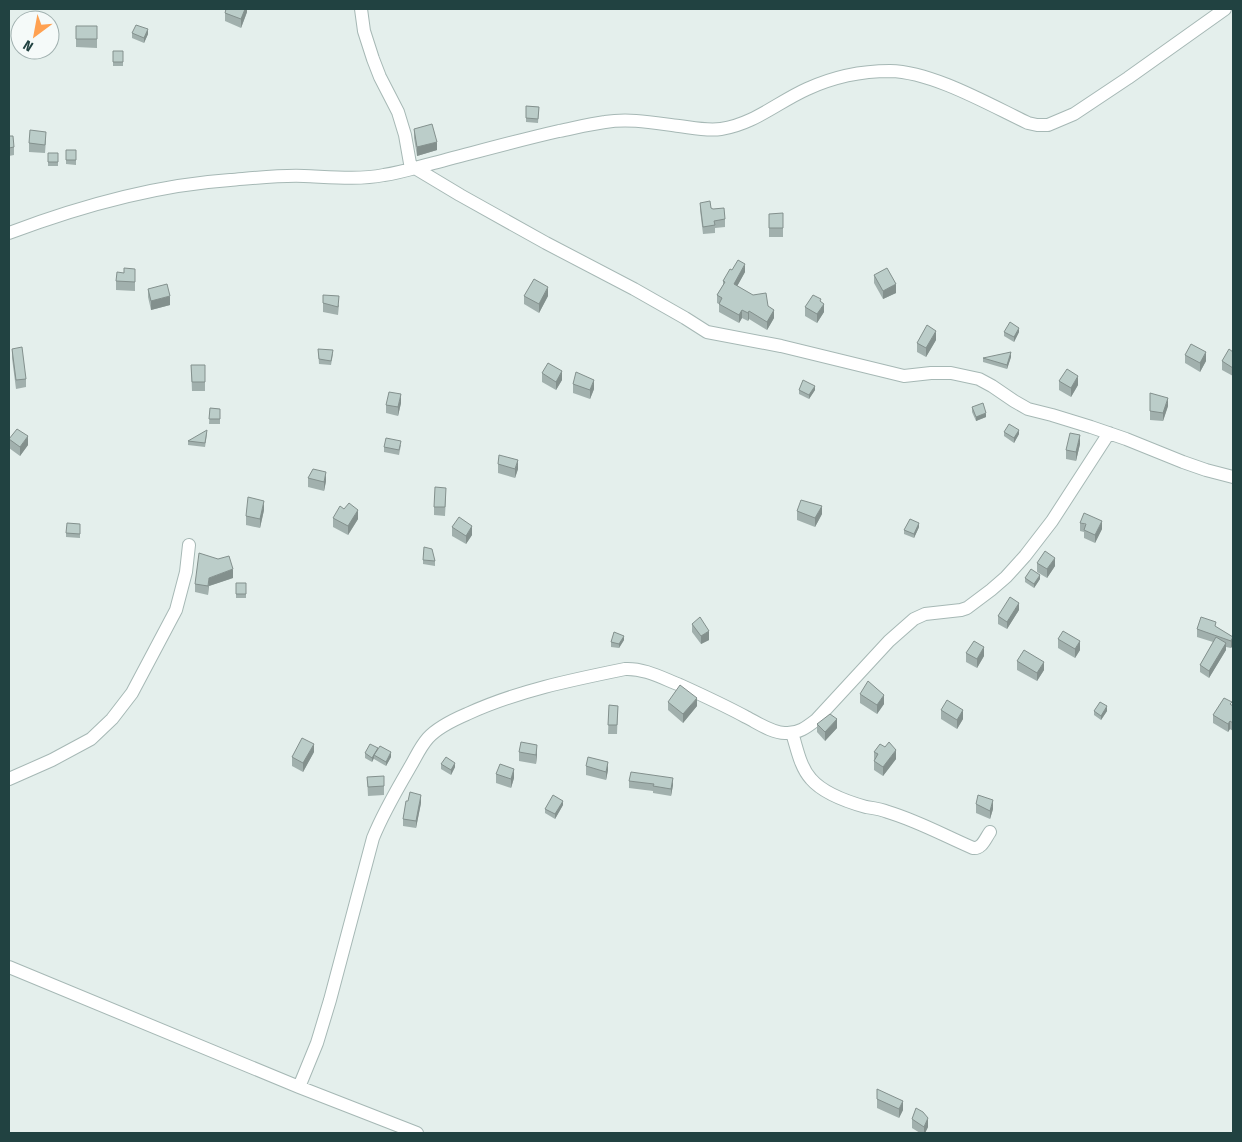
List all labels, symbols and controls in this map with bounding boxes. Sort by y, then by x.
north arrow [10,10,60,60]
text: N [20,36,36,55]

